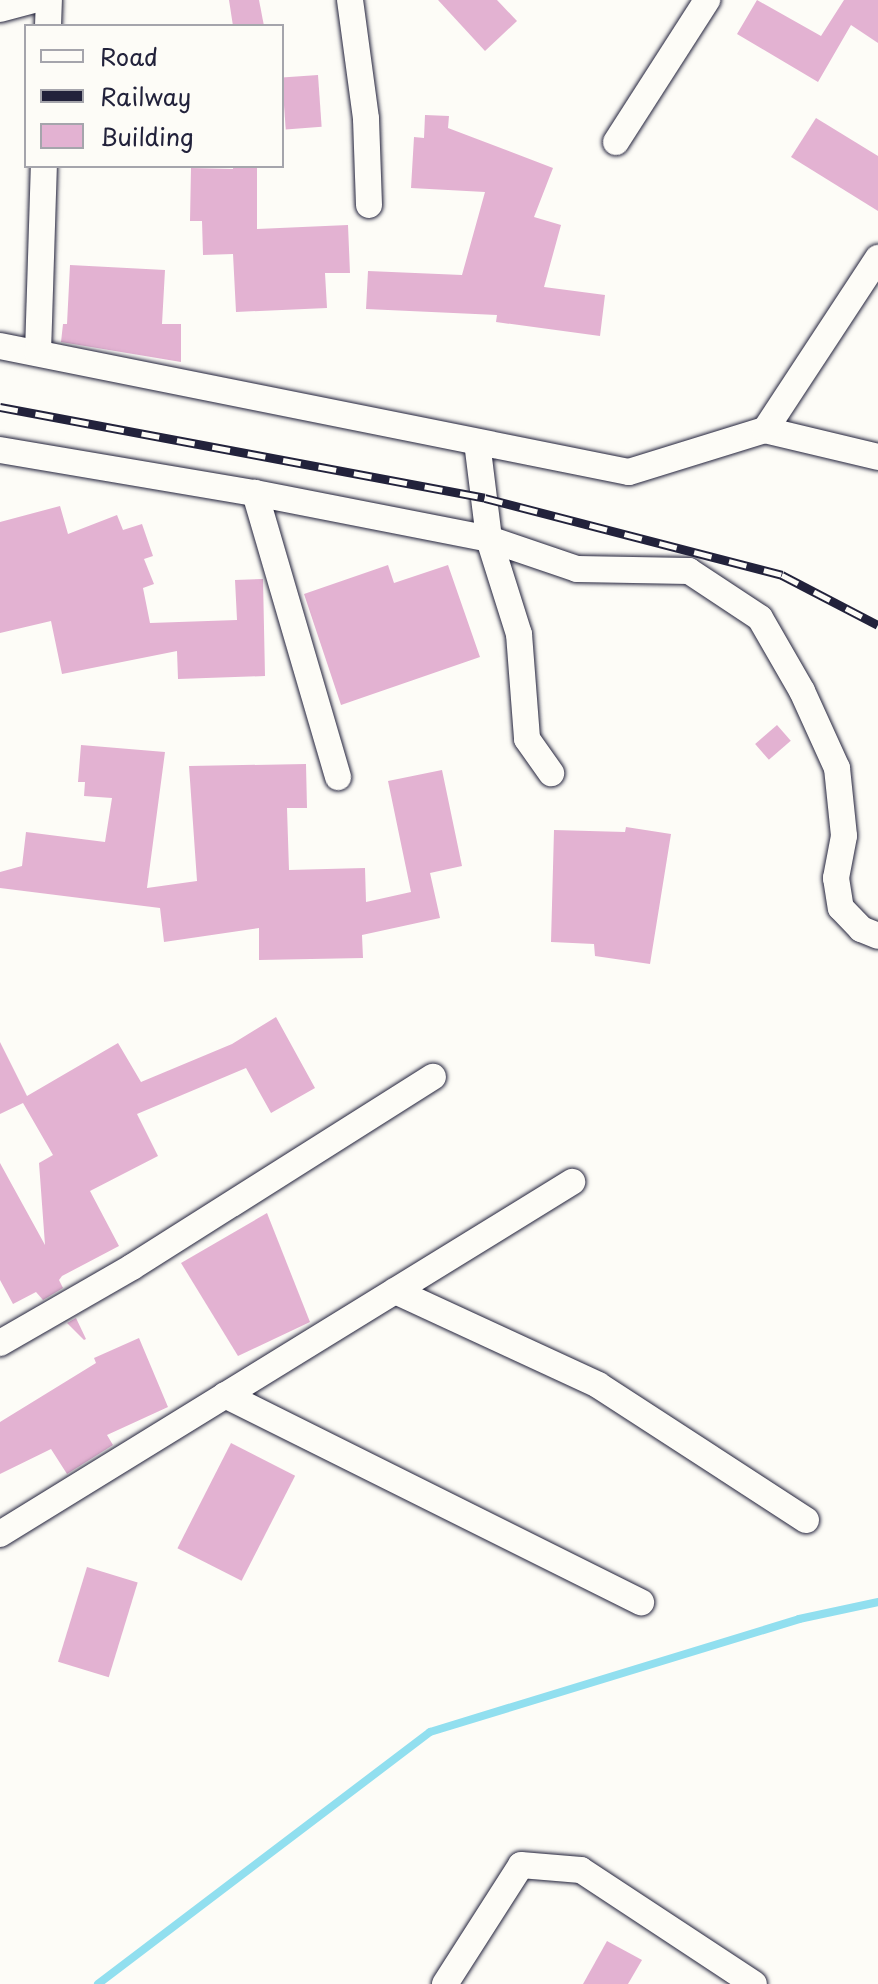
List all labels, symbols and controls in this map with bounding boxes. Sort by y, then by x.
legend [24,24,284,168]
text: Road [100,38,158,74]
text: Railway [100,78,191,114]
text: Building [100,118,194,154]

